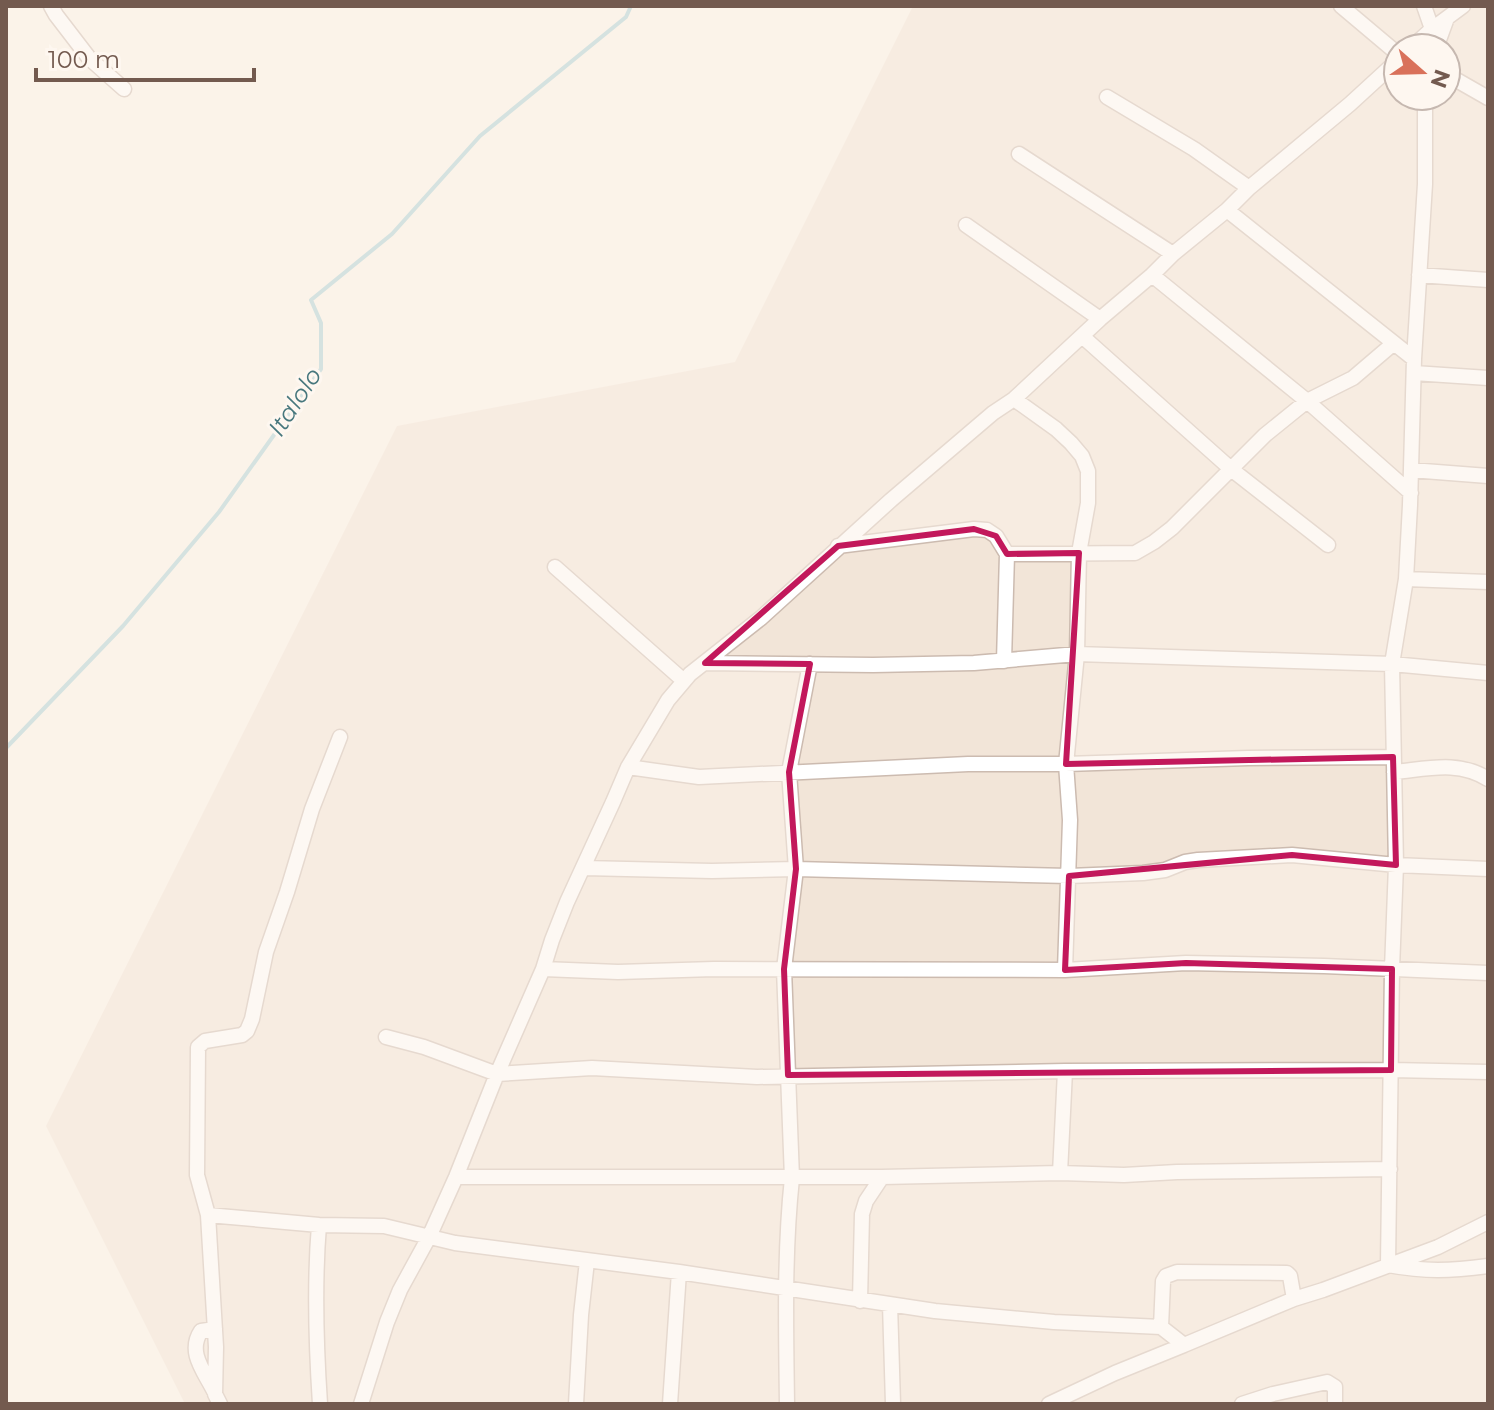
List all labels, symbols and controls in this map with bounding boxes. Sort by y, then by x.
scale bar [36,32,254,82]
north arrow [1382,32,1462,112]
text: 100 m [48,45,120,74]
text: N [1425,66,1456,92]
water label: Italolo [262,362,327,441]

